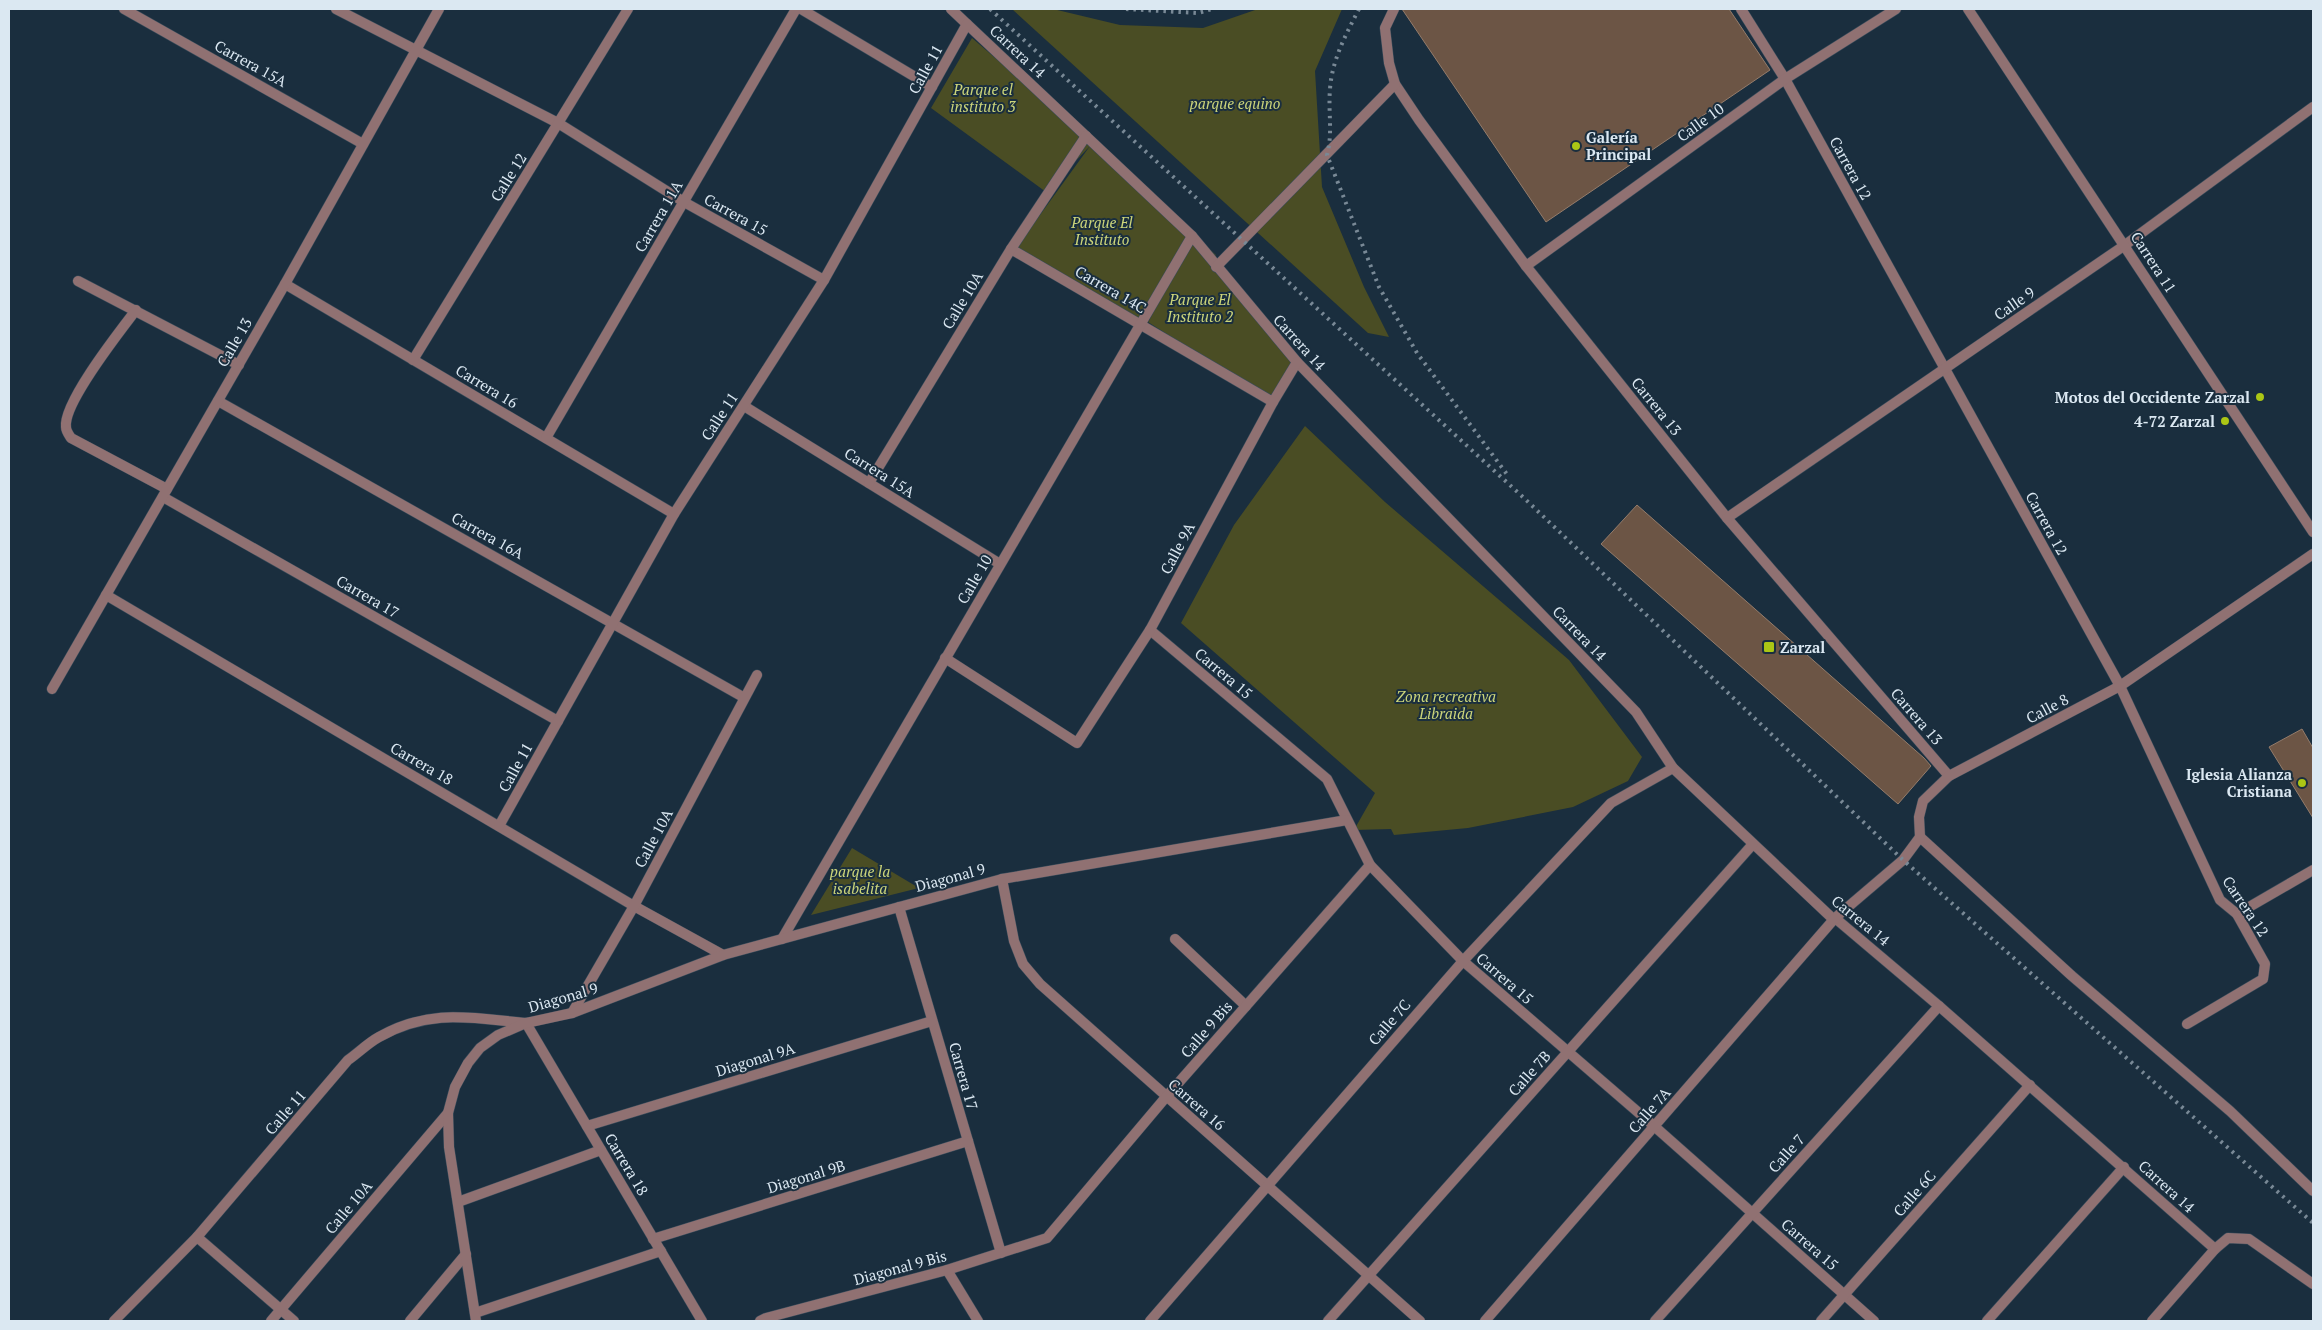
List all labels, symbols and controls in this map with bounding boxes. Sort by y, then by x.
street label: Carrera 14 [986,20,1050,82]
street label: Carrera 15A [211,35,291,91]
street label: Calle 11 [903,41,947,97]
park label: Parque el instituto 3 [950,79,1017,116]
park label: parque equino [1190,93,1281,113]
street label: Calle 10 [1672,98,1728,146]
place label: Galería Principal [1586,127,1651,164]
street label: Carrera 12 [1825,133,1877,203]
marker: Galería Principal [1570,140,1582,152]
street label: Calle 12 [485,149,531,205]
street label: Carrera 11A [629,176,687,255]
street label: Carrera 15 [701,188,771,240]
park label: Parque El Instituto [1070,212,1134,249]
street label: Carrera 11 [2127,228,2181,296]
street label: Carrera 14C [1072,261,1150,317]
street label: Calle 10A [937,267,987,332]
street label: Calle 9 [1990,282,2038,324]
park label: Parque El Instituto 2 [1166,289,1233,326]
street label: Carrera 14 [1269,310,1331,374]
street label: Calle 13 [212,314,256,370]
street label: Carrera 16 [452,360,522,412]
street label: Carrera 13 [1627,373,1687,439]
place label: Motos del Occidente Zarzal [2055,387,2250,407]
street label: Calle 11 [696,388,742,444]
marker: Motos del Occidente Zarzal [2254,391,2266,403]
place label: 4-72 Zarzal [2134,411,2215,431]
marker: 4-72 Zarzal [2219,415,2231,427]
street label: Carrera 15A [841,442,920,502]
street label: Carrera 12 [2021,488,2073,558]
street label: Carrera 16A [448,507,528,563]
street label: Calle 9A [1155,518,1199,577]
street label: Calle 10 [952,551,996,607]
street label: Carrera 17 [333,570,403,622]
street label: Carrera 14 [1549,601,1611,665]
place label: Zarzal [1780,637,1825,657]
marker: Zarzal [1762,640,1776,654]
street label: Carrera 15 [1191,643,1257,703]
street label: Carrera 13 [1887,683,1947,749]
park label: Zona recreativa Libraida [1396,686,1496,723]
street label: Calle 8 [2022,689,2072,727]
street label: Carrera 18 [387,737,457,789]
street label: Calle 11 [493,739,537,795]
place label: Iglesia Alianza Cristiana [2186,764,2293,801]
marker: Iglesia Alianza Cristiana [2296,777,2308,789]
street label: Calle 10A [629,805,677,871]
street label: Diagonal 9 [913,858,987,896]
park label: parque la isabelita [830,861,890,898]
street label: Carrera 12 [2218,872,2274,940]
street label: Carrera 14 [1828,890,1894,950]
street label: Carrera 15 [1472,948,1538,1008]
street label: Diagonal 9 [526,978,600,1016]
street label: Calle 7C [1364,995,1414,1049]
street label: Calle 9 Bis [1176,996,1236,1062]
street label: Diagonal 9A [713,1037,798,1081]
street label: Carrera 17 [945,1040,983,1112]
street label: Calle 7B [1503,1046,1555,1100]
street label: Carrera 16 [1164,1074,1230,1134]
street label: Calle 7A [1623,1082,1675,1137]
street label: Calle 11 [260,1085,310,1139]
street label: Carrera 18 [601,1129,653,1199]
street label: Calle 7 [1763,1129,1809,1177]
street label: Diagonal 9B [764,1155,848,1197]
street label: Carrera 14 [2135,1155,2199,1217]
street label: Calle 6C [1888,1166,1940,1220]
street label: Calle 10A [320,1176,377,1238]
street label: Carrera 15 [1777,1214,1843,1274]
street label: Diagonal 9 Bis [851,1245,949,1289]

